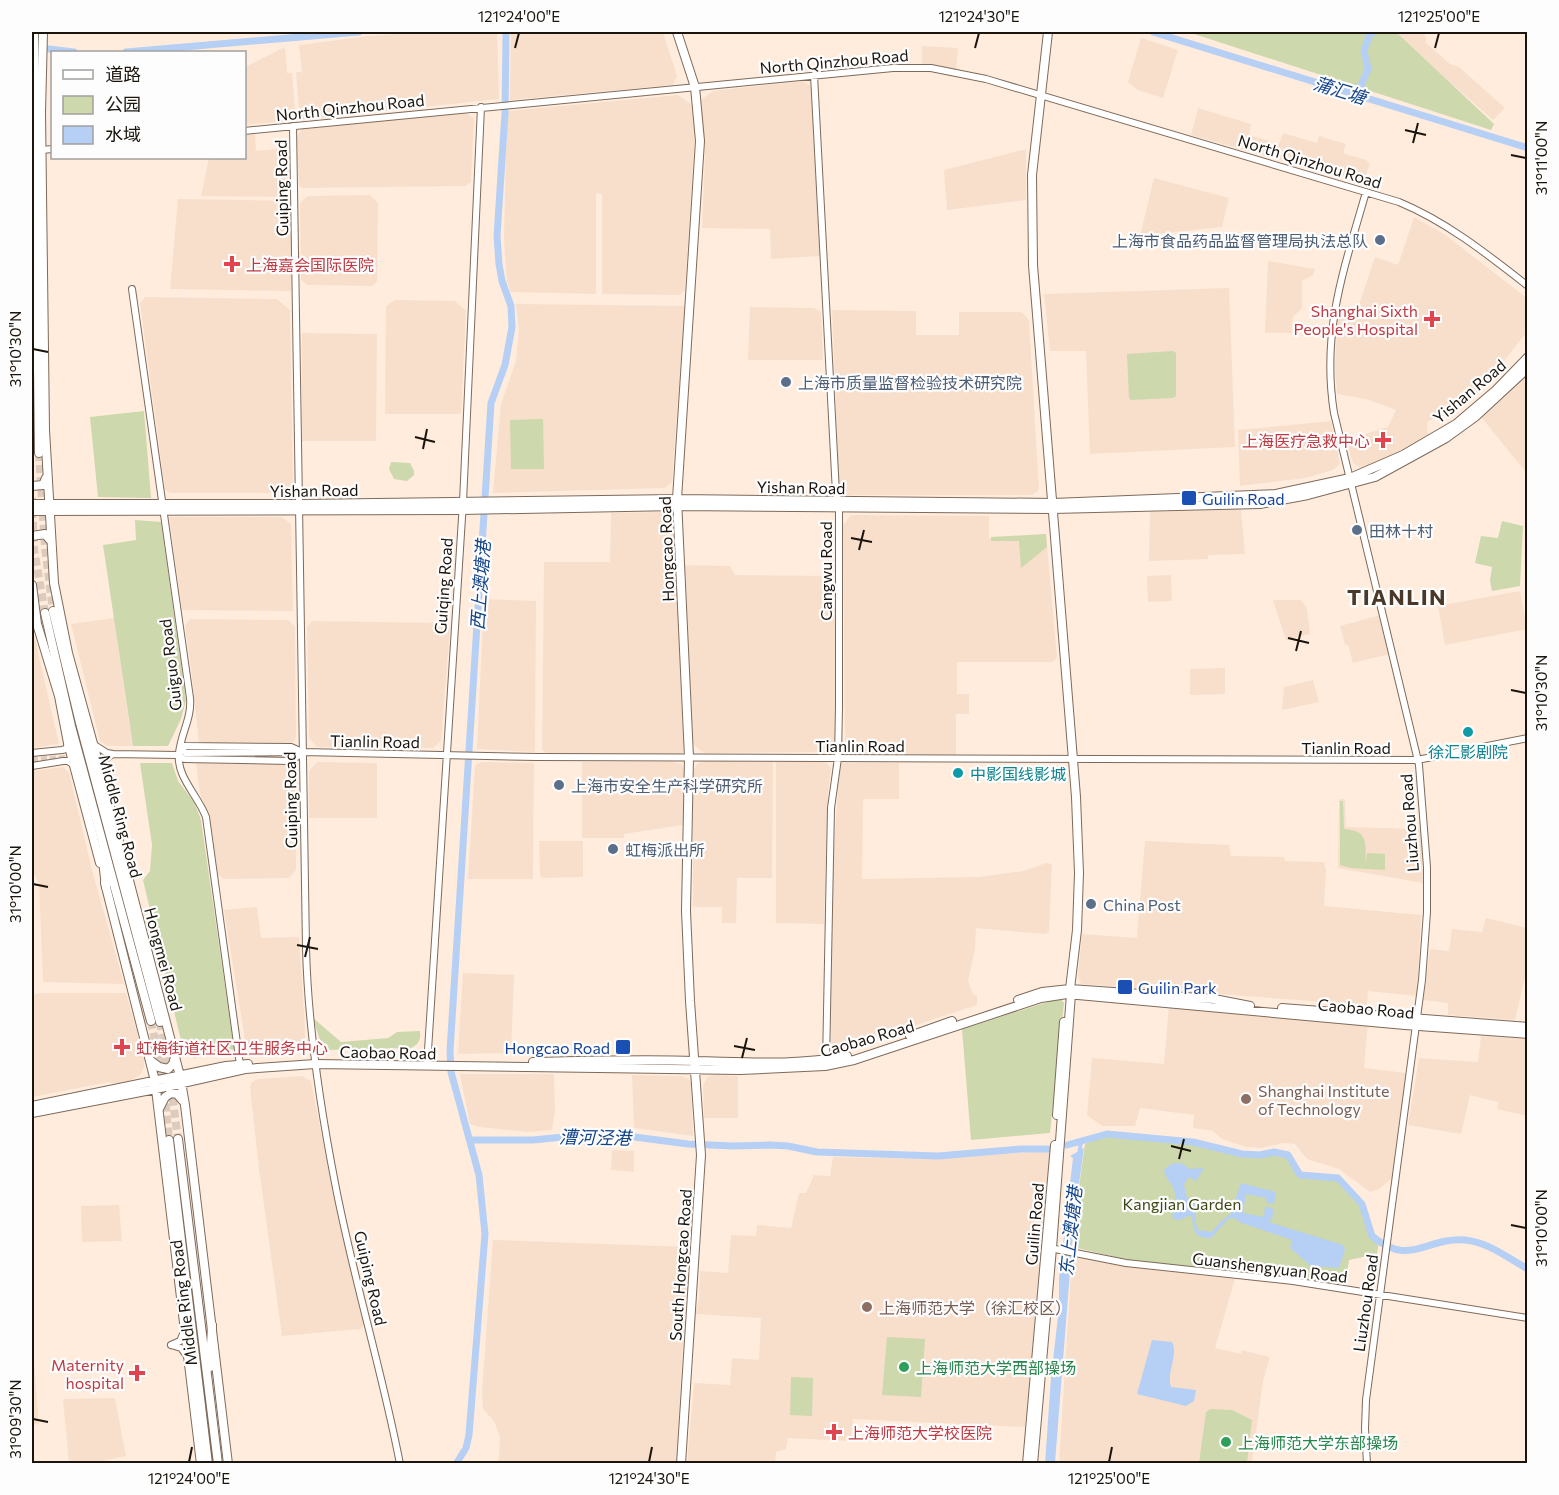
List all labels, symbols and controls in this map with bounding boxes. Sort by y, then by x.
text: 121°24'00"E [478,7,560,25]
text: 121°24'30"E [938,7,1020,25]
text: 121°25'00"E [1398,7,1480,25]
street label: North Qinzhou Road [759,45,909,77]
legend [51,51,246,159]
text: 道路 [105,63,141,85]
water label: 蒲汇塘 [1311,72,1372,109]
street label: North Qinzhou Road [275,90,425,124]
text: 公园 [105,93,141,115]
text: 31°11'00"N [1532,121,1550,195]
text: 水域 [105,123,141,145]
street label: North Qinzhou Road [1236,130,1384,192]
street label: Guiping Road [271,140,291,236]
place label: 上海市食品药品监督管理局执法总队 [1112,231,1368,250]
marker: 上海市食品药品监督管理局执法总队 [1373,233,1387,247]
marker: 上海嘉会国际医院 [223,255,241,273]
place label: 上海嘉会国际医院 [246,255,374,274]
place label: Shanghai Sixth People's Hospital [1293,301,1418,338]
marker: Shanghai Sixth People's Hospital [1423,310,1441,328]
text: 31°10'30"N [6,311,24,387]
street label: Yishan Road [1429,355,1509,427]
place label: 上海市质量监督检验技术研究院 [798,373,1022,392]
marker: 上海市质量监督检验技术研究院 [779,375,793,389]
place label: 上海医疗急救中心 [1242,431,1370,450]
marker: 上海医疗急救中心 [1374,431,1392,449]
street label: Yishan Road [756,477,846,497]
street label: Yishan Road [269,480,359,500]
marker: Guilin Road [1180,489,1198,507]
place label: Guilin Road [1202,489,1285,508]
street label: Hongcao Road [655,496,677,602]
street label: Cangwu Road [816,521,835,621]
place label: 田林十村 [1369,521,1433,540]
marker: 田林十村 [1350,523,1364,537]
water label: 西上澳塘港 [466,536,494,631]
street label: Guiqing Road [430,537,456,635]
district label: TIANLIN [1347,583,1447,610]
street label: Guiguo Road [155,618,185,712]
text: 31°10'30"N [1532,655,1550,731]
marker: 徐汇影剧院 [1461,725,1475,739]
street label: Tianlin Road [330,731,420,751]
street label: Tianlin Road [815,736,905,755]
street label: Tianlin Road [1301,738,1391,757]
place label: 徐汇影剧院 [1428,742,1508,761]
street label: Middle Ring Road [95,752,147,880]
street label: Guiping Road [280,752,300,848]
place label: 中影国线影城 [970,764,1066,783]
marker: 中影国线影城 [951,766,965,780]
street label: Liuzhou Road [1396,773,1422,873]
place label: 上海市安全生产科学研究所 [571,776,763,795]
marker: 上海市安全生产科学研究所 [552,778,566,792]
place label: 虹梅派出所 [625,840,705,859]
marker: 虹梅派出所 [606,842,620,856]
text: 31°10'00"N [6,845,24,923]
place label: China Post [1103,895,1181,914]
marker: China Post [1084,897,1098,911]
street label: Hongmei Road [141,905,187,1013]
marker: Guilin Park [1116,978,1134,996]
place label: Guilin Park [1138,978,1217,997]
street label: Caobao Road [1317,994,1415,1022]
street label: Caobao Road [818,1016,916,1060]
marker: 虹梅街道社区卫生服务中心 [113,1038,131,1056]
place label: 虹梅街道社区卫生服务中心 [136,1038,328,1057]
place label: Hongcao Road [505,1038,610,1057]
marker: Hongcao Road [614,1038,632,1056]
street label: Caobao Road [339,1042,437,1062]
place label: Shanghai Institute of Technology [1258,1081,1389,1118]
marker: Shanghai Institute of Technology [1239,1092,1253,1106]
water label: 漕河泾港 [559,1125,634,1149]
street label: Guilin Road [1021,1182,1047,1266]
water label: 东上澳塘港 [1054,1182,1086,1277]
street label: South Hongcao Road [665,1188,695,1342]
text: 31°10'00"N [1532,1189,1550,1267]
park label: Kangjian Garden [1123,1194,1241,1213]
street label: Guiping Road [351,1229,391,1327]
street label: Middle Ring Road [166,1239,200,1367]
street label: Guanshengyuan Road [1191,1248,1349,1286]
street label: Liuzhou Road [1349,1253,1381,1353]
place label: 上海师范大学（徐汇校区） [879,1298,1071,1317]
marker: 上海师范大学（徐汇校区） [860,1300,874,1314]
place label: Maternity hospital [51,1355,124,1392]
place label: 上海师范大学西部操场 [916,1358,1076,1377]
marker: 上海师范大学西部操场 [897,1360,911,1374]
marker: Maternity hospital [128,1364,146,1382]
text: 31°09'30"N [6,1379,24,1459]
marker: 上海师范大学校医院 [825,1423,843,1441]
place label: 上海师范大学校医院 [848,1423,992,1442]
place label: 上海师范大学东部操场 [1238,1433,1398,1452]
marker: 上海师范大学东部操场 [1219,1435,1233,1449]
text: 121°24'00"E [148,1469,230,1487]
text: 121°24'30"E [608,1469,690,1487]
text: 121°25'00"E [1068,1469,1150,1487]

